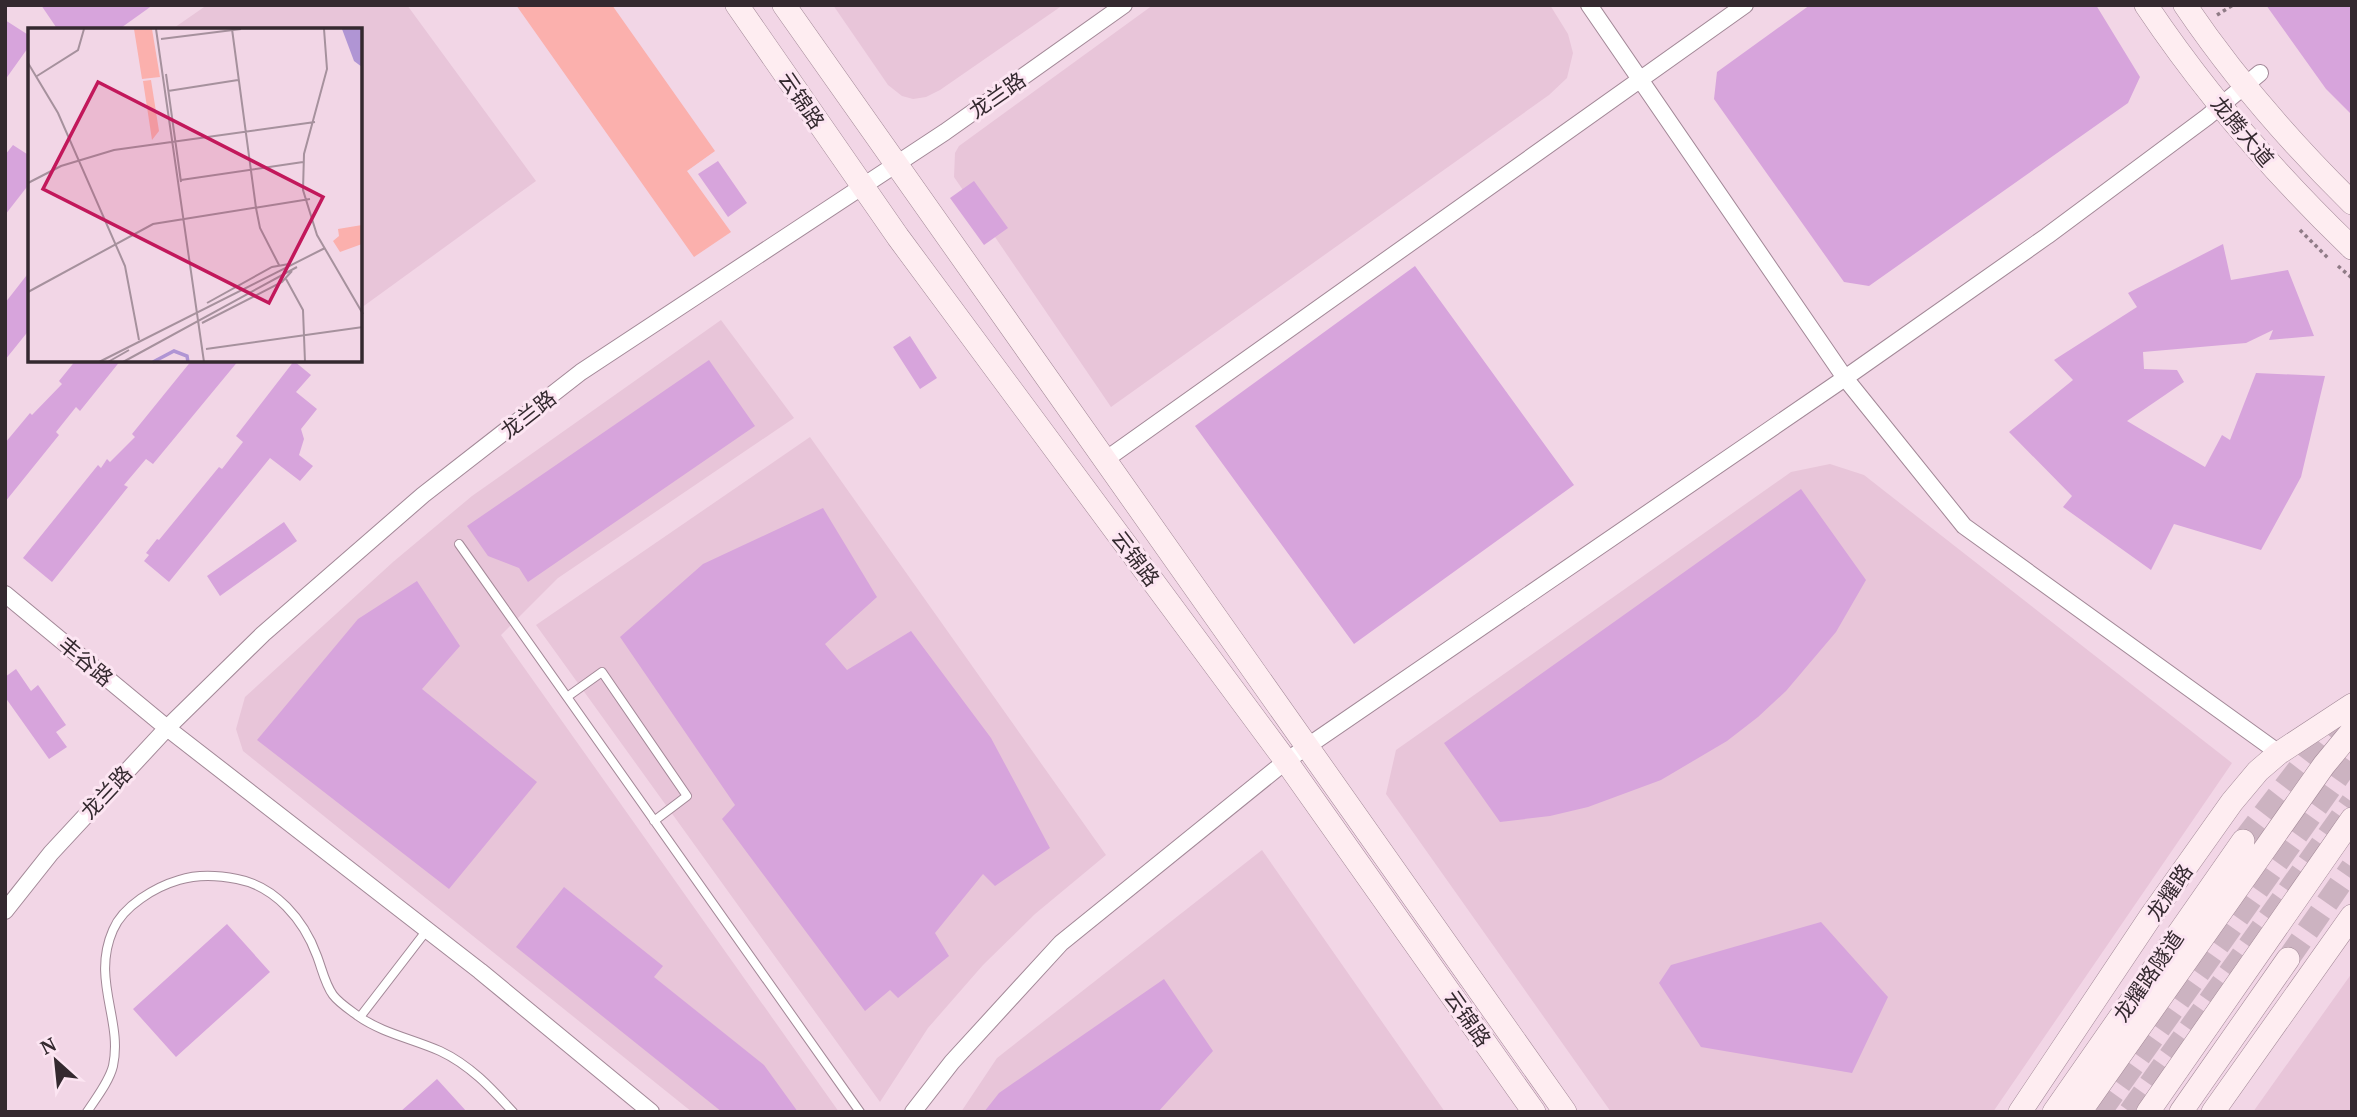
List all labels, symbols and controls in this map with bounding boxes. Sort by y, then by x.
inset map [28,28,362,362]
street label: 龙兰路 [963,65,1031,125]
street label: 云锦路 [773,66,831,134]
street label: 龙腾大道 [2205,90,2281,172]
street label: 龙兰路 [495,384,561,444]
street label: 云锦路 [1106,524,1166,592]
street label: 丰谷路 [53,630,119,692]
street label: 龙兰路 [74,759,138,825]
street label: 龙耀路 [2139,858,2199,926]
street label: 龙耀路隧道 [2106,925,2190,1027]
street label: 云锦路 [1438,984,1498,1052]
north arrow [21,1026,91,1096]
text: N [36,1031,61,1060]

